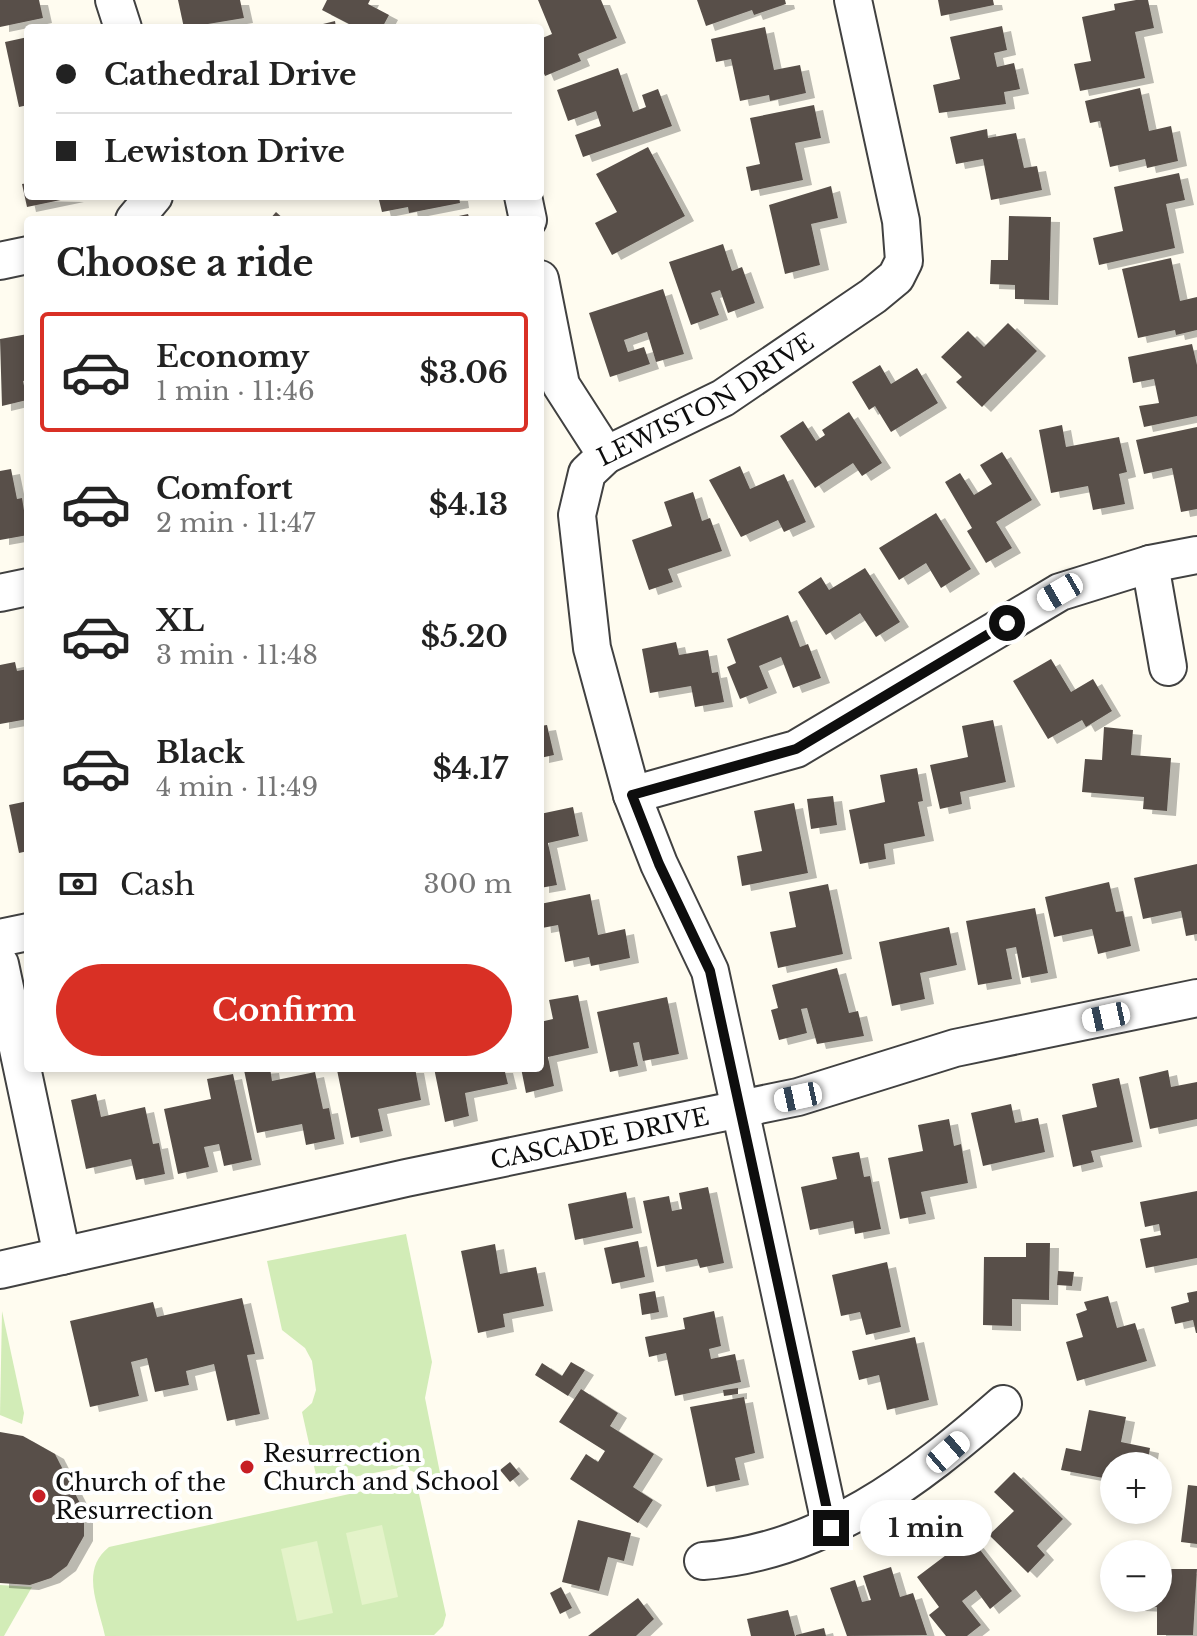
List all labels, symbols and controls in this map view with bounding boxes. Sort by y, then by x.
text: Cathedral Drive [104,56,357,93]
text: Lewiston Drive [104,133,345,170]
text: Choose a ride [56,241,313,286]
street label: LEWISTON DRIVE [592,326,819,472]
icon: car [60,336,132,408]
text: Economy [156,338,309,375]
text: $3.06 [420,354,508,391]
text: 1 min · 11:46 [156,375,315,407]
icon: car [60,468,132,540]
text: Comfort [156,470,293,507]
text: $4.13 [429,486,508,523]
text: 2 min · 11:47 [156,507,315,539]
car [1033,570,1087,614]
icon: car [60,600,132,672]
text: XL [156,602,204,639]
route start [989,605,1025,641]
text: $5.20 [421,618,508,655]
text: 3 min · 11:48 [156,639,318,671]
icon: car [60,732,132,804]
text: Black [156,734,244,771]
text: $4.17 [432,750,508,787]
text: 4 min · 11:49 [156,771,318,803]
icon: cash [56,862,100,906]
text: Cash [120,866,195,903]
text: 300 m [423,868,512,900]
button: Confirm [56,964,512,1056]
car [1080,1000,1132,1034]
car [772,1080,824,1114]
street label: CASCADE DRIVE [488,1101,711,1175]
car [922,1427,974,1477]
place label: Resurrection Church and School [263,1439,499,1496]
map controls [1100,1452,1172,1612]
button: + [1100,1452,1172,1524]
marker: Resurrection Church and School [238,1458,256,1476]
place label: Church of the Resurrection [55,1468,226,1525]
marker: Church of the Resurrection [30,1487,48,1505]
callout: 1 min [859,1500,991,1556]
route end [813,1510,849,1546]
text: 1 min [888,1512,964,1544]
button: − [1100,1540,1172,1612]

